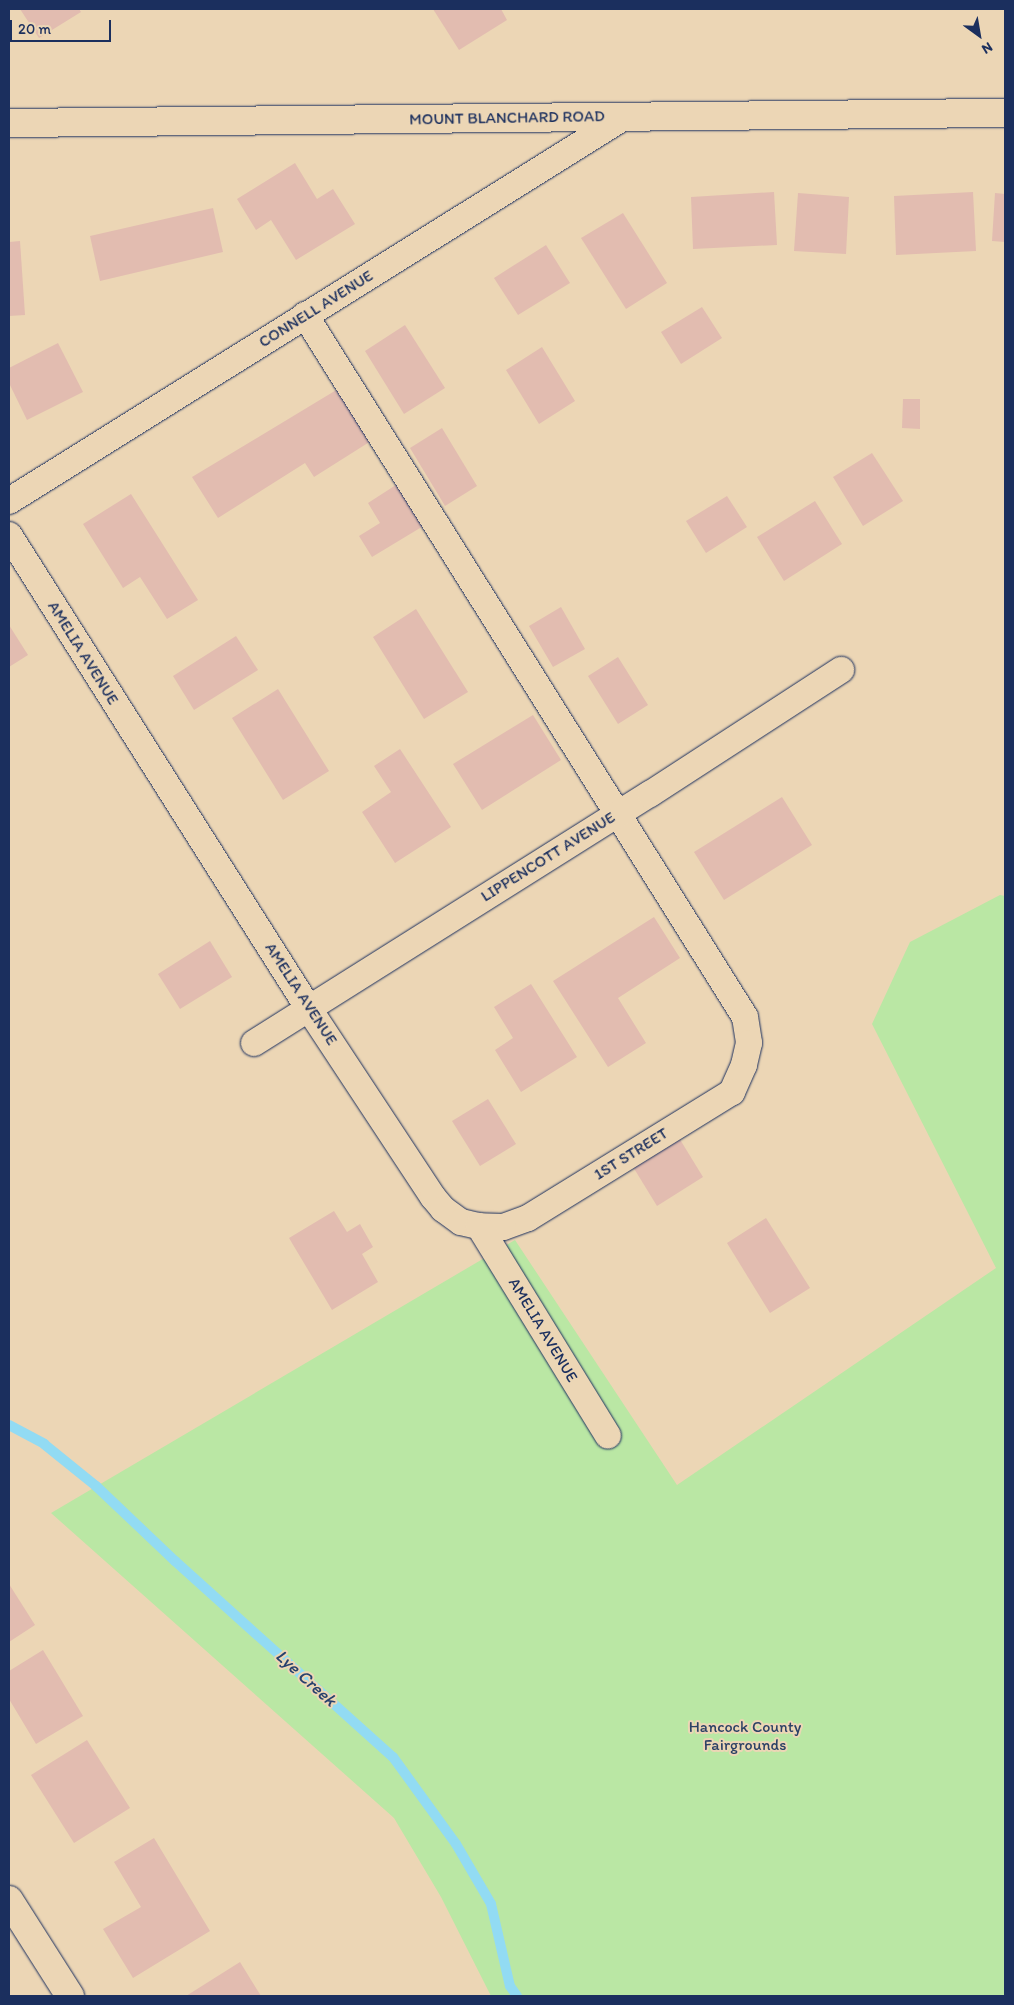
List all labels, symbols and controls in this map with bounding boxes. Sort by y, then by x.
scale bar [12,10,114,42]
north arrow [954,10,1004,60]
text: 20 m [18,20,51,38]
text: N [979,38,996,58]
street label: MOUNT BLANCHARD ROAD [409,107,605,129]
street label: CONNELL AVENUE [256,266,376,352]
street label: AMELIA AVENUE [44,598,122,708]
street label: LIPPENCOTT AVENUE [478,808,618,906]
street label: AMELIA AVENUE [261,939,341,1049]
street label: 1ST STREET [590,1124,672,1184]
street label: AMELIA AVENUE [504,1275,582,1385]
water label: Lye Creek [271,1645,341,1711]
park label: Hancock County Fairgrounds [688,1717,802,1755]

